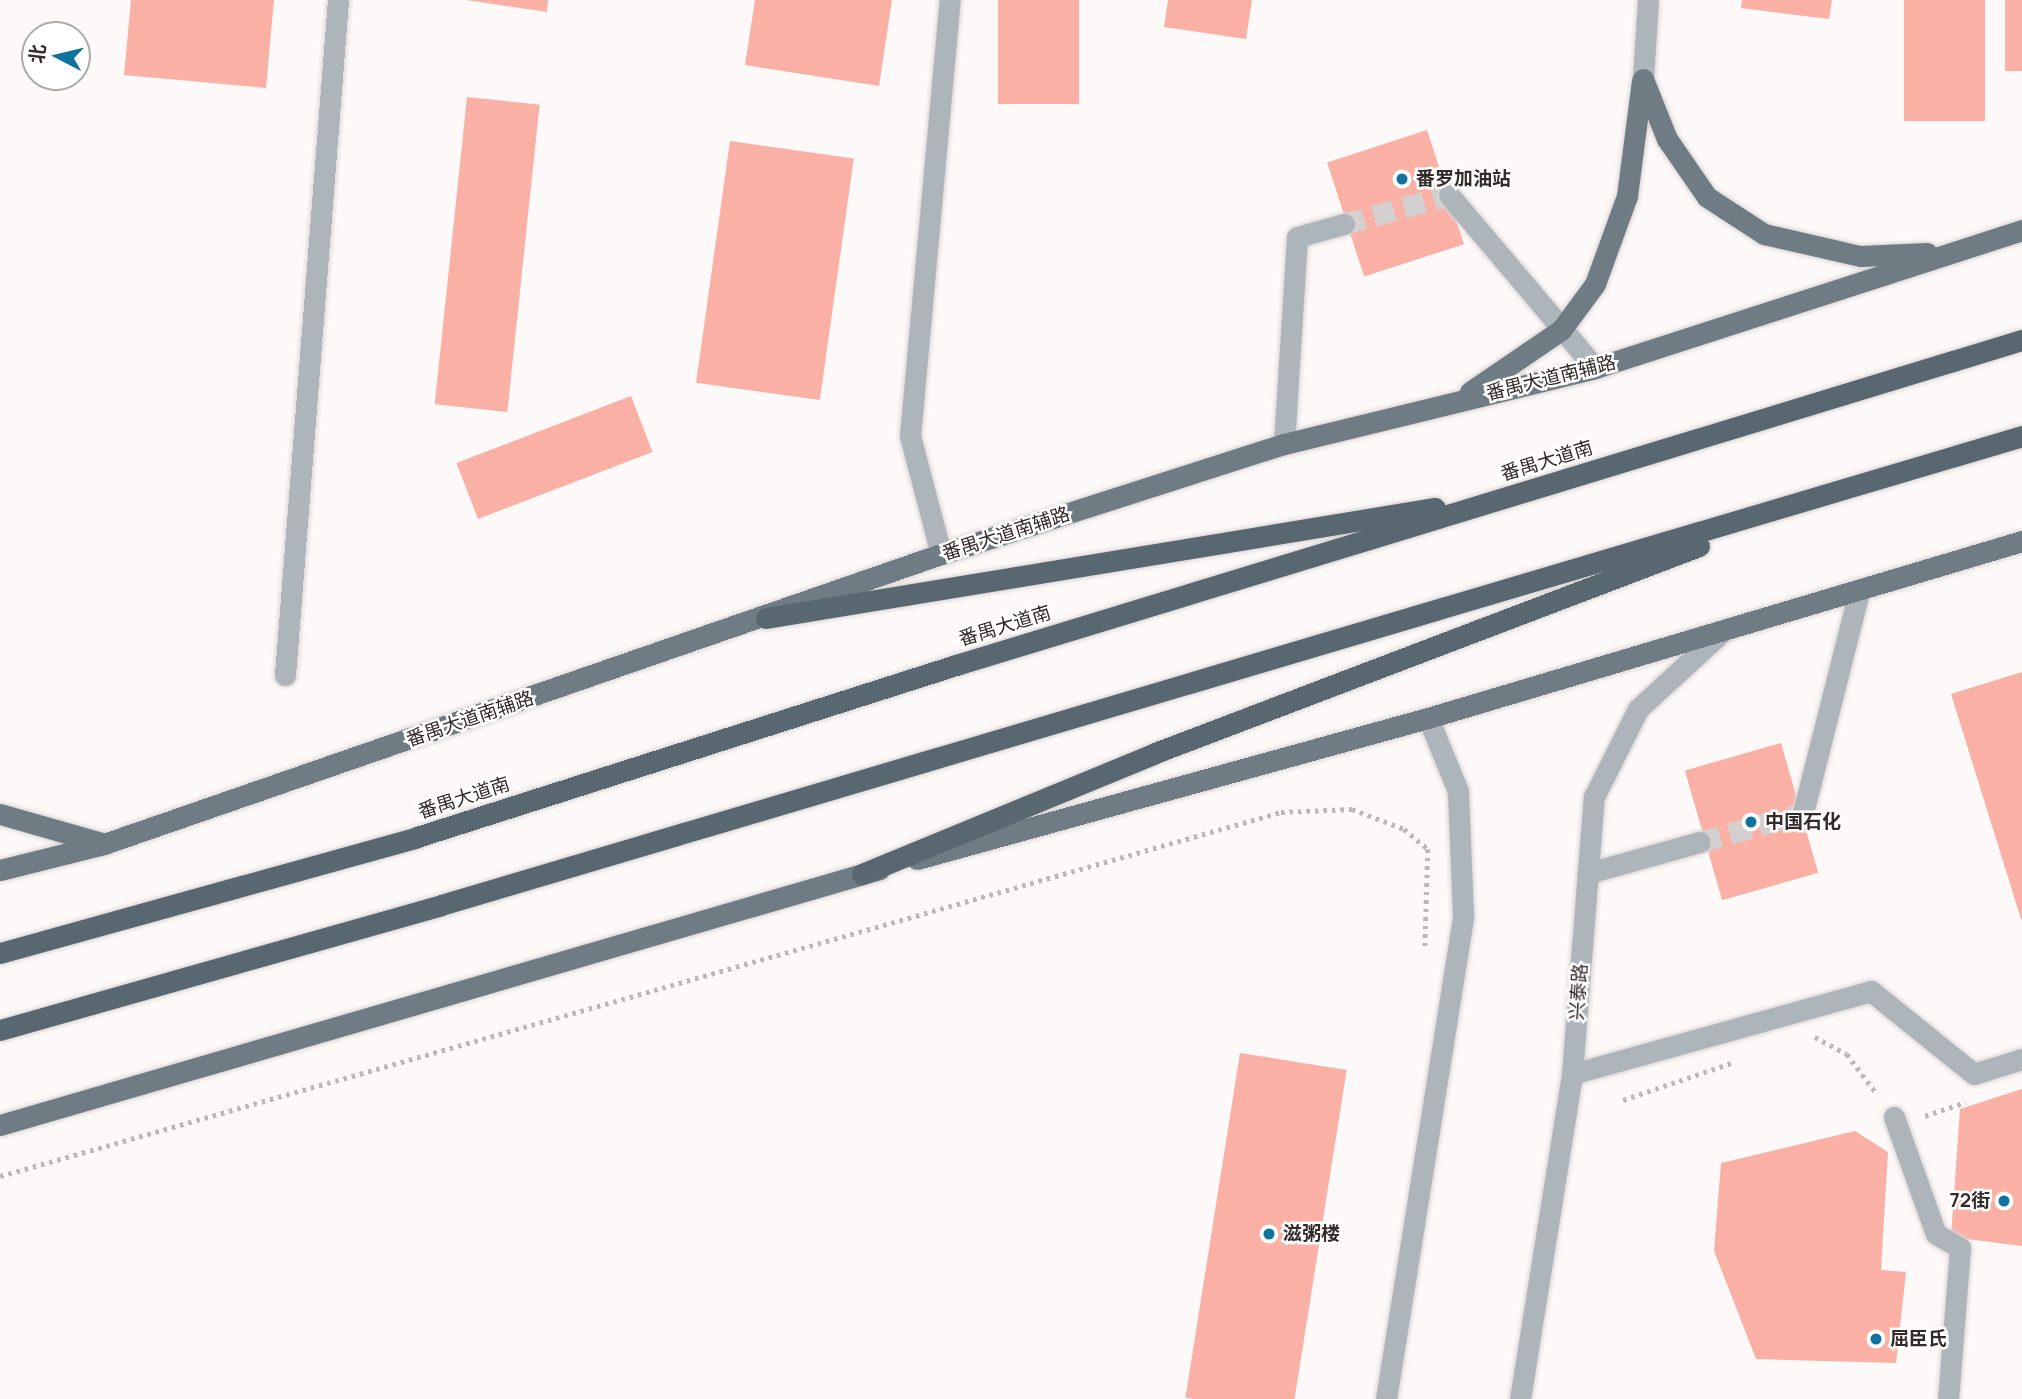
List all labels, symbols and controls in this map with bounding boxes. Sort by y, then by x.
north arrow [21,21,91,91]
text: 北 [23,43,51,65]
place label: 番罗加油站 [1416,168,1511,190]
marker: 番罗加油站 [1394,171,1410,187]
street label: 番禺大道南辅路 [1484,351,1618,405]
street label: 番禺大道南 [1498,436,1596,486]
street label: 番禺大道南辅路 [939,503,1073,565]
street label: 番禺大道南 [956,601,1054,651]
street label: 番禺大道南辅路 [403,687,537,751]
street label: 番禺大道南 [415,772,513,824]
place label: 中国石化 [1765,811,1841,833]
marker: 中国石化 [1743,814,1759,830]
street label: 兴泰路 [1566,963,1592,1021]
place label: 72街 [1950,1190,1990,1212]
marker: 72街 [1996,1193,2012,1209]
place label: 滋粥楼 [1283,1223,1340,1245]
marker: 滋粥楼 [1261,1226,1277,1242]
place label: 屈臣氏 [1890,1328,1947,1350]
marker: 屈臣氏 [1868,1331,1884,1347]

